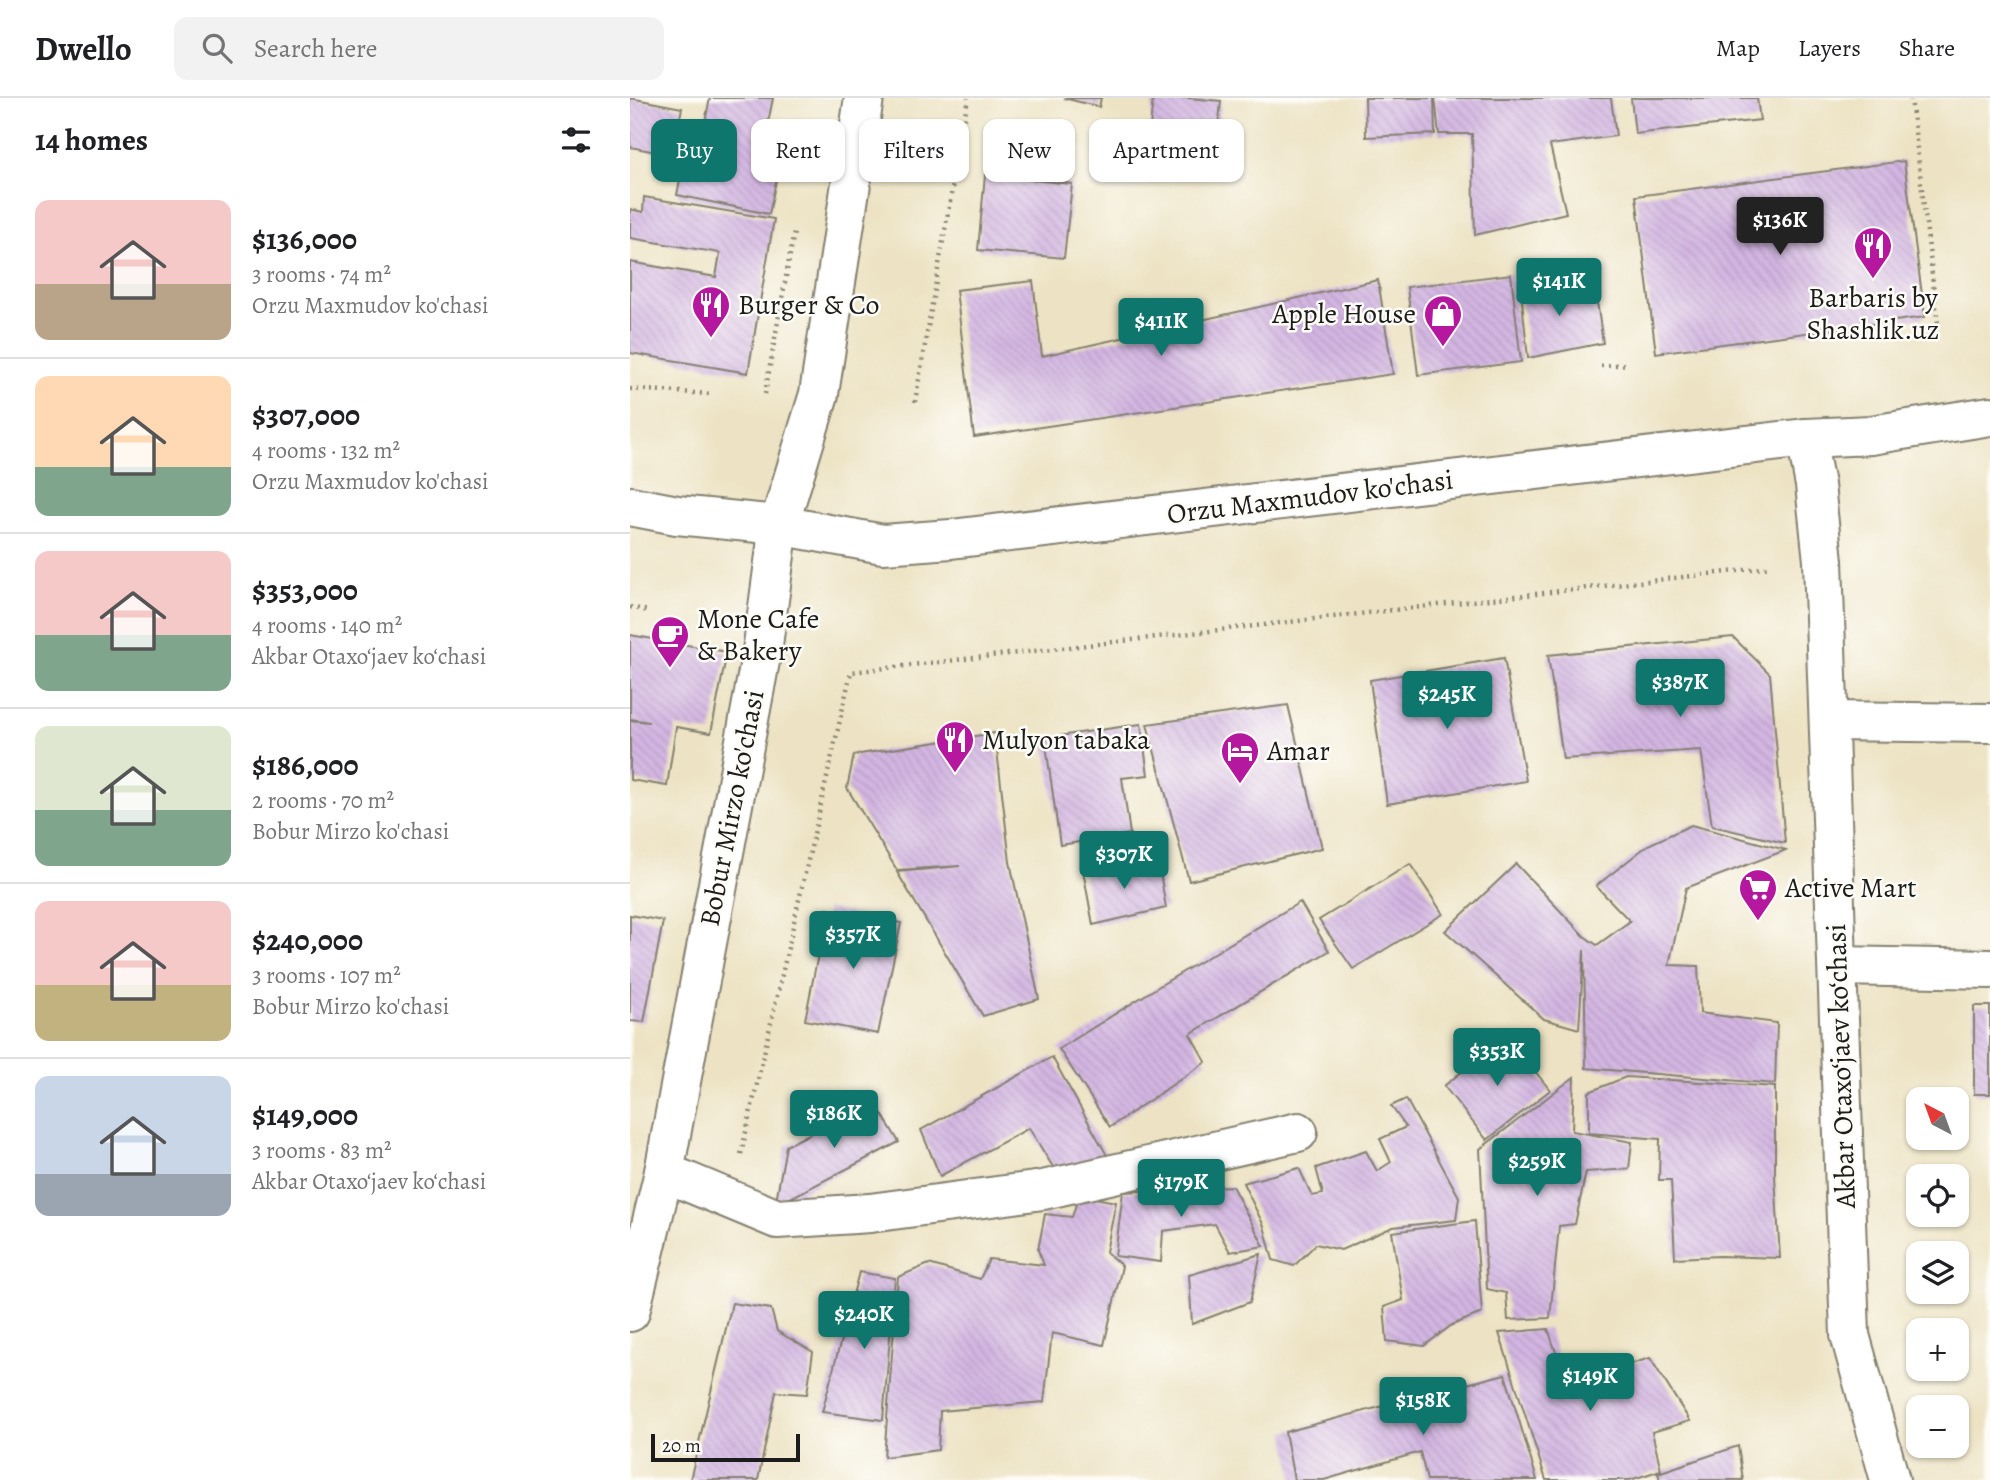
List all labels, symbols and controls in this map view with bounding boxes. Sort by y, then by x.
search box [174,17,664,80]
text: Dwello [35,26,132,71]
icon: search [198,29,236,67]
text: Search here [254,31,377,66]
text: Map [1716,32,1760,64]
text: Layers [1798,32,1861,64]
text: Share [1899,32,1955,64]
chip: Buy [651,119,737,182]
chip: Rent [751,119,845,182]
chip: Filters [859,119,969,182]
chip: New [983,119,1075,182]
chip: Apartment [1089,119,1244,182]
text: 14 homes [35,120,148,160]
icon: filters [557,121,595,159]
pin: $136K [1731,198,1829,257]
text: $136K [1753,204,1807,235]
text: $136,000 [252,219,357,259]
restaurant icon: Barbaris by Shashlik.uz [1852,225,1894,280]
icon: home [91,228,175,312]
pin: $141K [1510,258,1608,318]
text: 3 rooms · 74 m² [252,259,391,290]
text: $141K [1532,265,1586,296]
place label: Barbaris by Shashlik.uz [1807,279,1939,349]
restaurant icon: Burger & Co [690,284,732,339]
place label: Burger & Co [738,286,880,324]
text: Orzu Maxmudov ko'chasi [252,290,489,321]
shop icon: Apple House [1422,293,1464,348]
place label: Apple House [1271,295,1416,333]
pin: $411K [1112,299,1210,358]
text: $411K [1134,305,1188,336]
text: $307,000 [252,395,360,435]
icon: home [91,404,175,488]
text: 4 rooms · 132 m² [252,435,400,466]
street label: Orzu Maxmudov ko'chasi [1165,461,1455,533]
text: Orzu Maxmudov ko'chasi [252,466,489,497]
text: $353,000 [252,570,358,610]
icon: home [91,579,175,663]
place label: Mone Cafe & Bakery [697,600,819,670]
text: 4 rooms · 140 m² [252,610,402,641]
cafe icon: Mone Cafe & Bakery [649,614,691,669]
text: Akbar Otaxo‘jaev ko‘chasi [252,641,486,672]
pin: $387K [1631,660,1729,719]
text: $387K [1652,666,1708,697]
pin: $245K [1398,672,1496,731]
text: $245K [1418,678,1476,709]
street label: Bobur Mirzo ko'chasi [690,687,774,929]
restaurant icon: Mulyon tabaka [934,719,976,774]
place label: Mulyon tabaka [982,721,1150,759]
hotel icon: Amar [1219,730,1261,785]
place label: Amar [1266,732,1330,770]
text: $186,000 [252,745,358,785]
icon: home [91,754,175,838]
text: 2 rooms · 70 m² [252,785,394,816]
text: Bobur Mirzo ko'chasi [252,816,449,847]
pin: $307K [1075,832,1173,891]
text: $307K [1095,838,1153,869]
supermarket icon: Active Mart [1737,867,1779,922]
place label: Active Mart [1784,869,1917,907]
pin: $357K [804,912,902,971]
text: $357K [825,918,881,949]
text: $240,000 [252,920,363,960]
street label: Akbar Otaxo‘jaev ko‘chasi [1817,923,1865,1210]
icon: home [91,929,175,1013]
text: 3 rooms · 107 m² [252,960,401,991]
text: Bobur Mirzo ko'chasi [252,991,449,1022]
pin: $353K [1448,1028,1546,1088]
text: $353K [1469,1035,1525,1066]
north arrow [1906,1087,1969,1150]
map controls [1906,1087,1969,1458]
pin: $186K [785,1090,883,1150]
text: $149,000 [252,1095,358,1135]
text: $186K [806,1097,862,1128]
icon: home [91,1104,175,1188]
text: 3 rooms · 83 m² [252,1135,392,1166]
pin: $259K [1488,1138,1586,1198]
text: $259K [1508,1145,1566,1176]
pin: $179K [1132,1160,1230,1219]
button: locate [1906,1164,1969,1227]
text: Akbar Otaxo‘jaev ko‘chasi [252,1166,486,1197]
text: $179K [1154,1166,1208,1197]
button: layers [1906,1241,1969,1304]
pin: $240K [815,1292,913,1351]
text: $240K [834,1298,894,1329]
button: + [1906,1318,1969,1381]
pin: $149K [1541,1354,1639,1413]
text: $149K [1562,1360,1618,1391]
pin: $158K [1374,1378,1472,1437]
text: $158K [1396,1384,1450,1415]
button: − [1906,1395,1969,1458]
scale bar [651,1431,800,1463]
text: 20 m [662,1433,701,1459]

